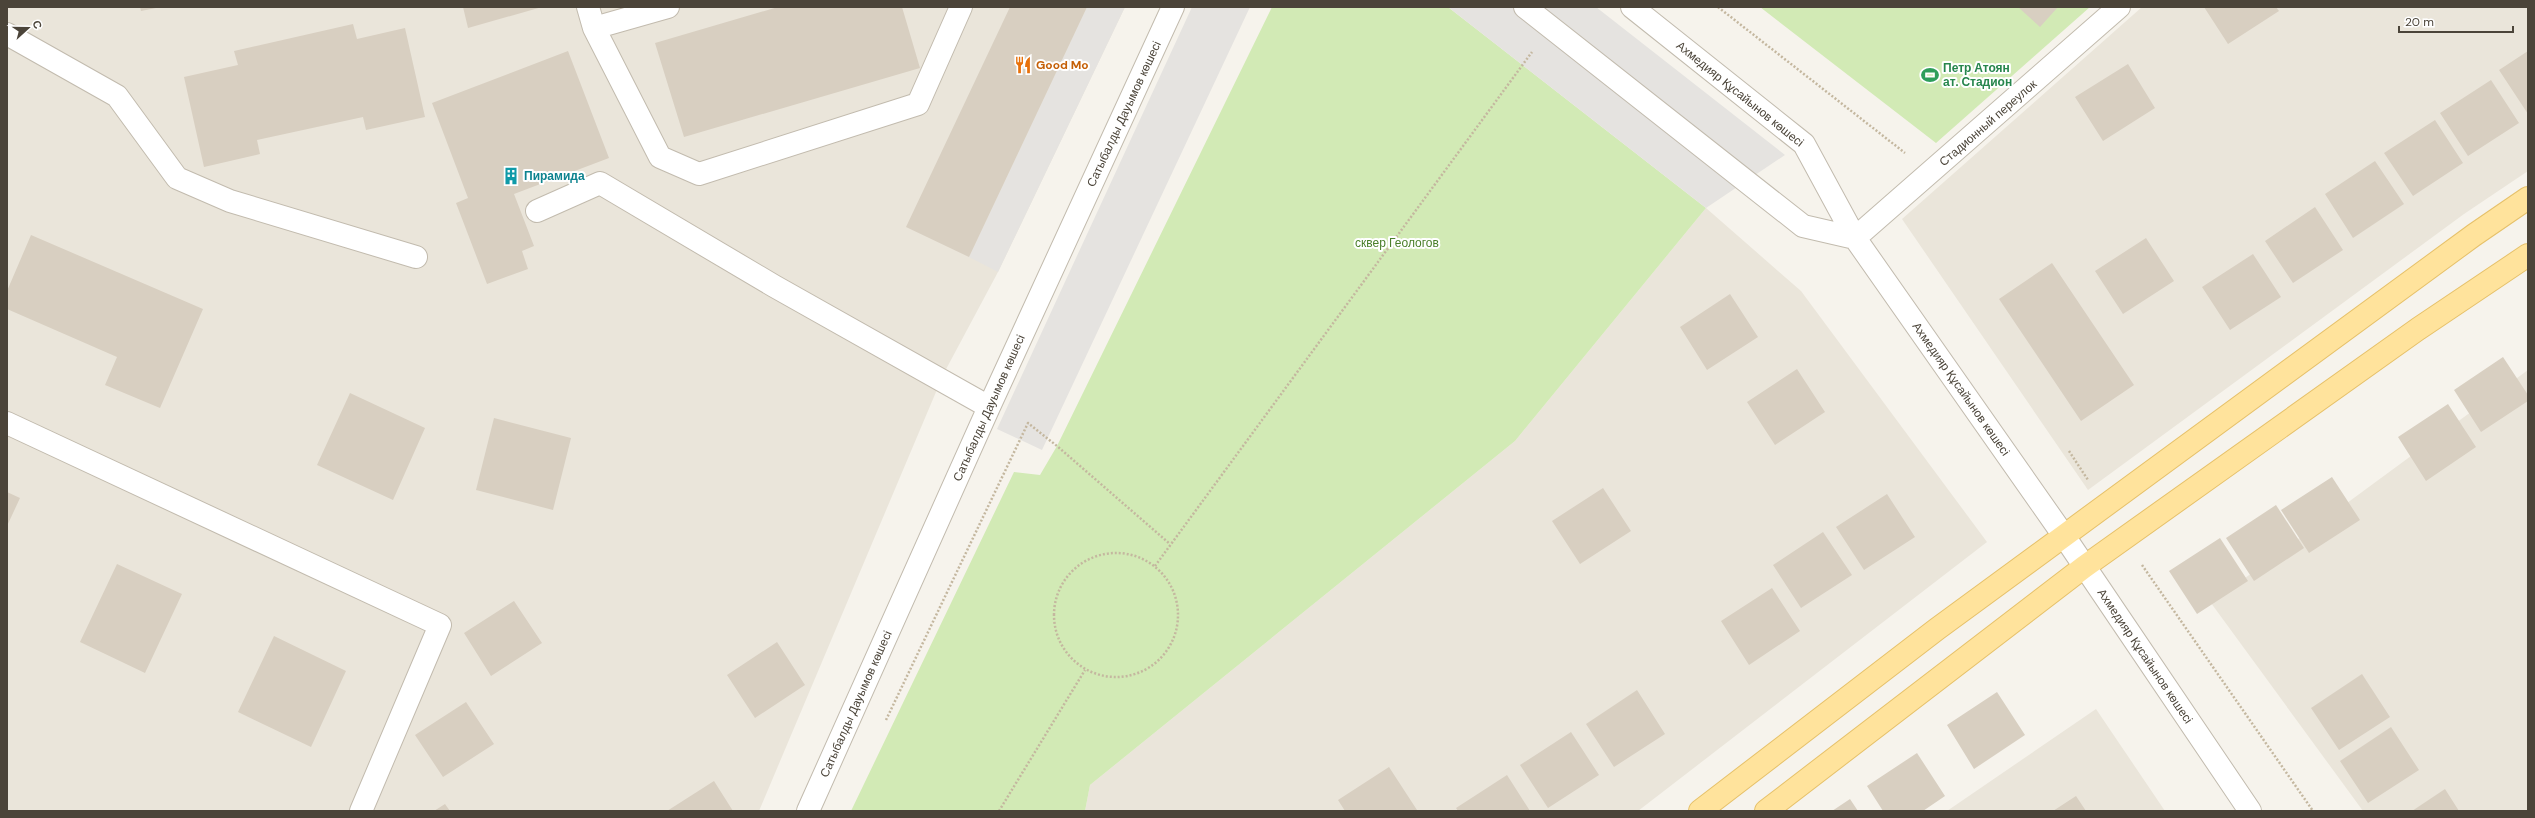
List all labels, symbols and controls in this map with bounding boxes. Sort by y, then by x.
north arrow [8,8,48,48]
scale bar [2399,8,2513,34]
text: 20 m [2405,14,2434,30]
text: С [29,18,45,31]
street label: Ахмедияр Құсайынов көшесі [1673,38,1807,150]
street label: Сатыбалды Дауымов көшесі [1083,39,1165,189]
restaurant icon: Good Mo [1013,55,1033,75]
place label: Good Mo [1036,57,1089,73]
place label: Петр Атоян ат. Стадион [1943,60,2012,90]
sports icon: Петр Атоян ат. Стадион [1920,65,1940,85]
street label: Стадионный переулок [1936,76,2041,170]
building icon: Пирамида [501,166,521,186]
place label: Пирамида [524,168,585,184]
park label: сквер Геологов [1355,235,1439,251]
street label: Ахмедияр Құсайынов көшесі [1909,319,2013,459]
street label: Сатыбалды Дауымов көшесі [949,332,1029,484]
street label: Ахмедияр Құсайынов көшесі [2094,585,2196,727]
street label: Сатыбалды Дауымов көшесі [816,628,896,780]

